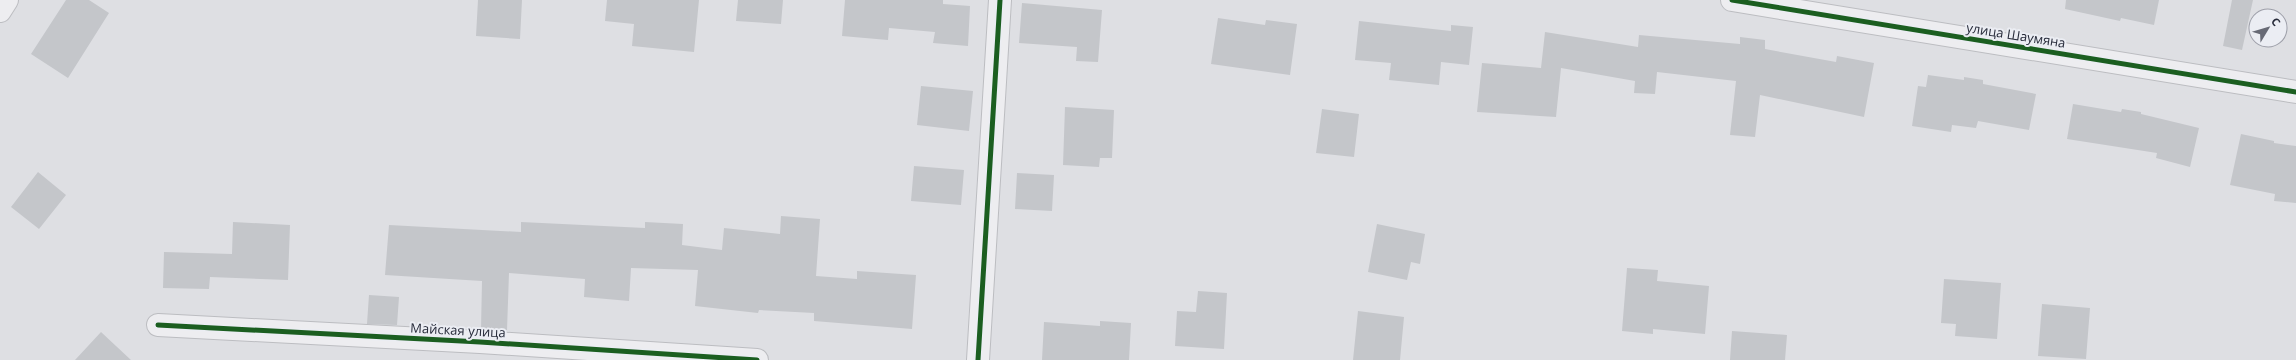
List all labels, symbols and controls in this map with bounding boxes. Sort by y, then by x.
north arrow [2248,8,2288,48]
text: С [2268,14,2284,29]
street label: улица Шаумяна [1965,18,2067,52]
street label: Майская улица [410,319,506,341]

